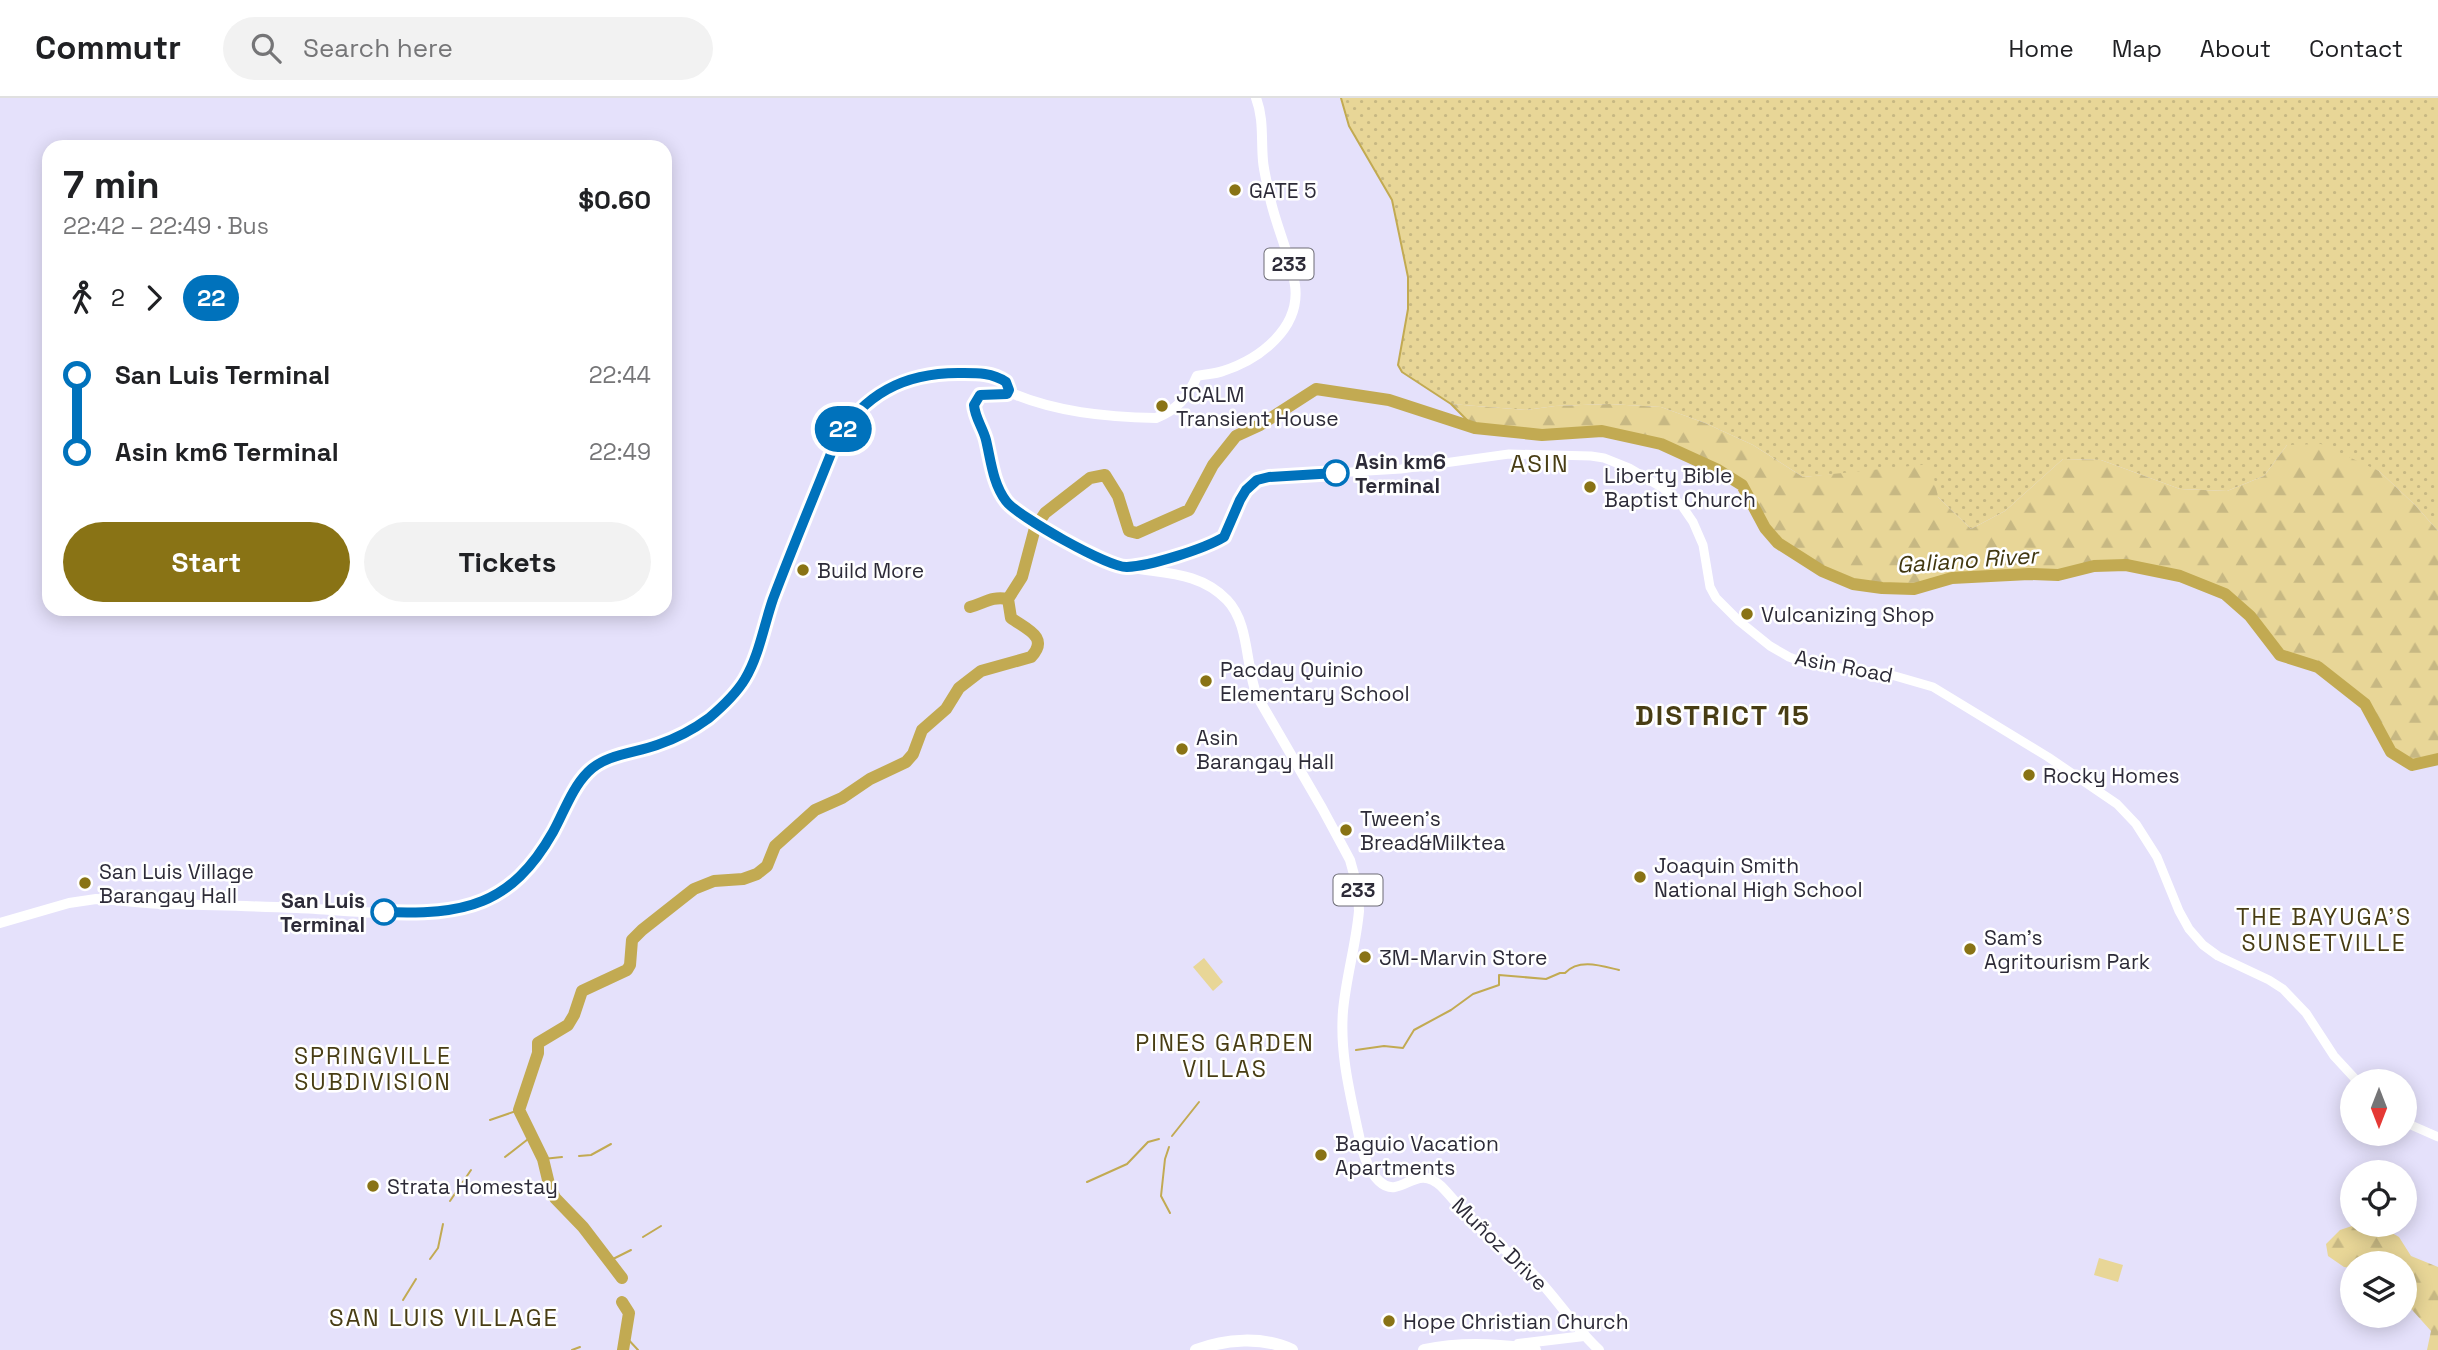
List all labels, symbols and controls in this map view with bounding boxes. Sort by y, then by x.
search box [223,17,713,80]
text: Commutr [35,27,181,69]
icon: search [247,29,285,67]
text: Search here [303,31,453,65]
text: Home [2008,33,2074,64]
text: Map [2112,33,2162,64]
text: About [2200,33,2271,64]
text: Contact [2309,33,2403,64]
text: 7 min [63,161,160,209]
place label: GATE 5 [1249,177,1317,204]
marker: GATE 5 [1227,182,1243,198]
text: $0.60 [578,183,651,217]
text: 22:42 – 22:49 · Bus [63,211,269,241]
road number: 233 [1264,248,1314,280]
icon: walk [63,279,101,317]
icon: forward [135,279,173,317]
text: 22 [197,282,225,313]
text: 2 [111,283,125,313]
text: San Luis Terminal [115,358,330,392]
text: 22:44 [589,360,651,390]
place label: JCALM Transient House [1176,381,1339,432]
marker: JCALM Transient House [1154,398,1170,414]
line badge: 22 [812,406,874,452]
text: 22 [829,413,857,444]
text: Asin km6 Terminal [115,435,339,469]
text: 22:49 [589,437,651,467]
place label: Asin km6 Terminal [1355,448,1446,499]
district label: ASIN [1510,448,1570,479]
marker: Asin km6 Terminal [1323,460,1349,486]
place label: Liberty Bible Baptist Church [1604,462,1756,513]
marker: Liberty Bible Baptist Church [1582,479,1598,495]
button: Start [63,522,350,602]
button: Tickets [364,522,651,602]
water label: Galiano River [1895,540,2041,580]
place label: Build More [817,557,924,584]
marker: Build More [795,562,811,578]
place label: Vulcanizing Shop [1761,601,1935,628]
marker: Vulcanizing Shop [1739,606,1755,622]
street label: Asin Road [1793,643,1895,689]
place label: Pacday Quinio Elementary School [1220,656,1410,707]
marker: Pacday Quinio Elementary School [1198,673,1214,689]
district label: DISTRICT 15 [1635,697,1811,733]
place label: Asin Barangay Hall [1196,724,1334,775]
marker: Asin Barangay Hall [1174,741,1190,757]
place label: Rocky Homes [2043,762,2180,789]
marker: Rocky Homes [2021,767,2037,783]
place label: Tween's Bread&Milktea [1360,805,1505,856]
marker: Tween's Bread&Milktea [1338,822,1354,838]
place label: Joaquin Smith National High School [1654,852,1863,903]
place label: San Luis Village Barangay Hall [99,858,254,909]
marker: Joaquin Smith National High School [1632,869,1648,885]
road number: 233 [1334,874,1382,905]
marker: San Luis Village Barangay Hall [77,875,93,891]
place label: San Luis Terminal [280,887,365,938]
marker: San Luis Terminal [371,899,397,925]
district label: THE BAYUGA'S SUNSETVILLE [2236,902,2412,958]
place label: Sam's Agritourism Park [1984,924,2150,975]
marker: Sam's Agritourism Park [1962,941,1978,957]
place label: 3M-Marvin Store [1379,944,1547,971]
marker: 3M-Marvin Store [1357,949,1373,965]
district label: PINES GARDEN VILLAS [1135,1028,1315,1084]
district label: SPRINGVILLE SUBDIVISION [294,1041,452,1097]
north arrow [2340,1069,2417,1146]
map controls [2340,1069,2417,1328]
place label: Baguio Vacation Apartments [1335,1130,1499,1181]
marker: Baguio Vacation Apartments [1313,1147,1329,1163]
button: locate [2340,1160,2417,1237]
place label: Strata Homestay [387,1173,558,1200]
marker: Strata Homestay [365,1178,381,1194]
street label: Muñoz Drive [1446,1192,1554,1296]
button: layers [2340,1251,2417,1328]
district label: SAN LUIS VILLAGE [329,1302,559,1333]
place label: Hope Christian Church [1403,1308,1629,1335]
marker: Hope Christian Church [1381,1313,1397,1329]

